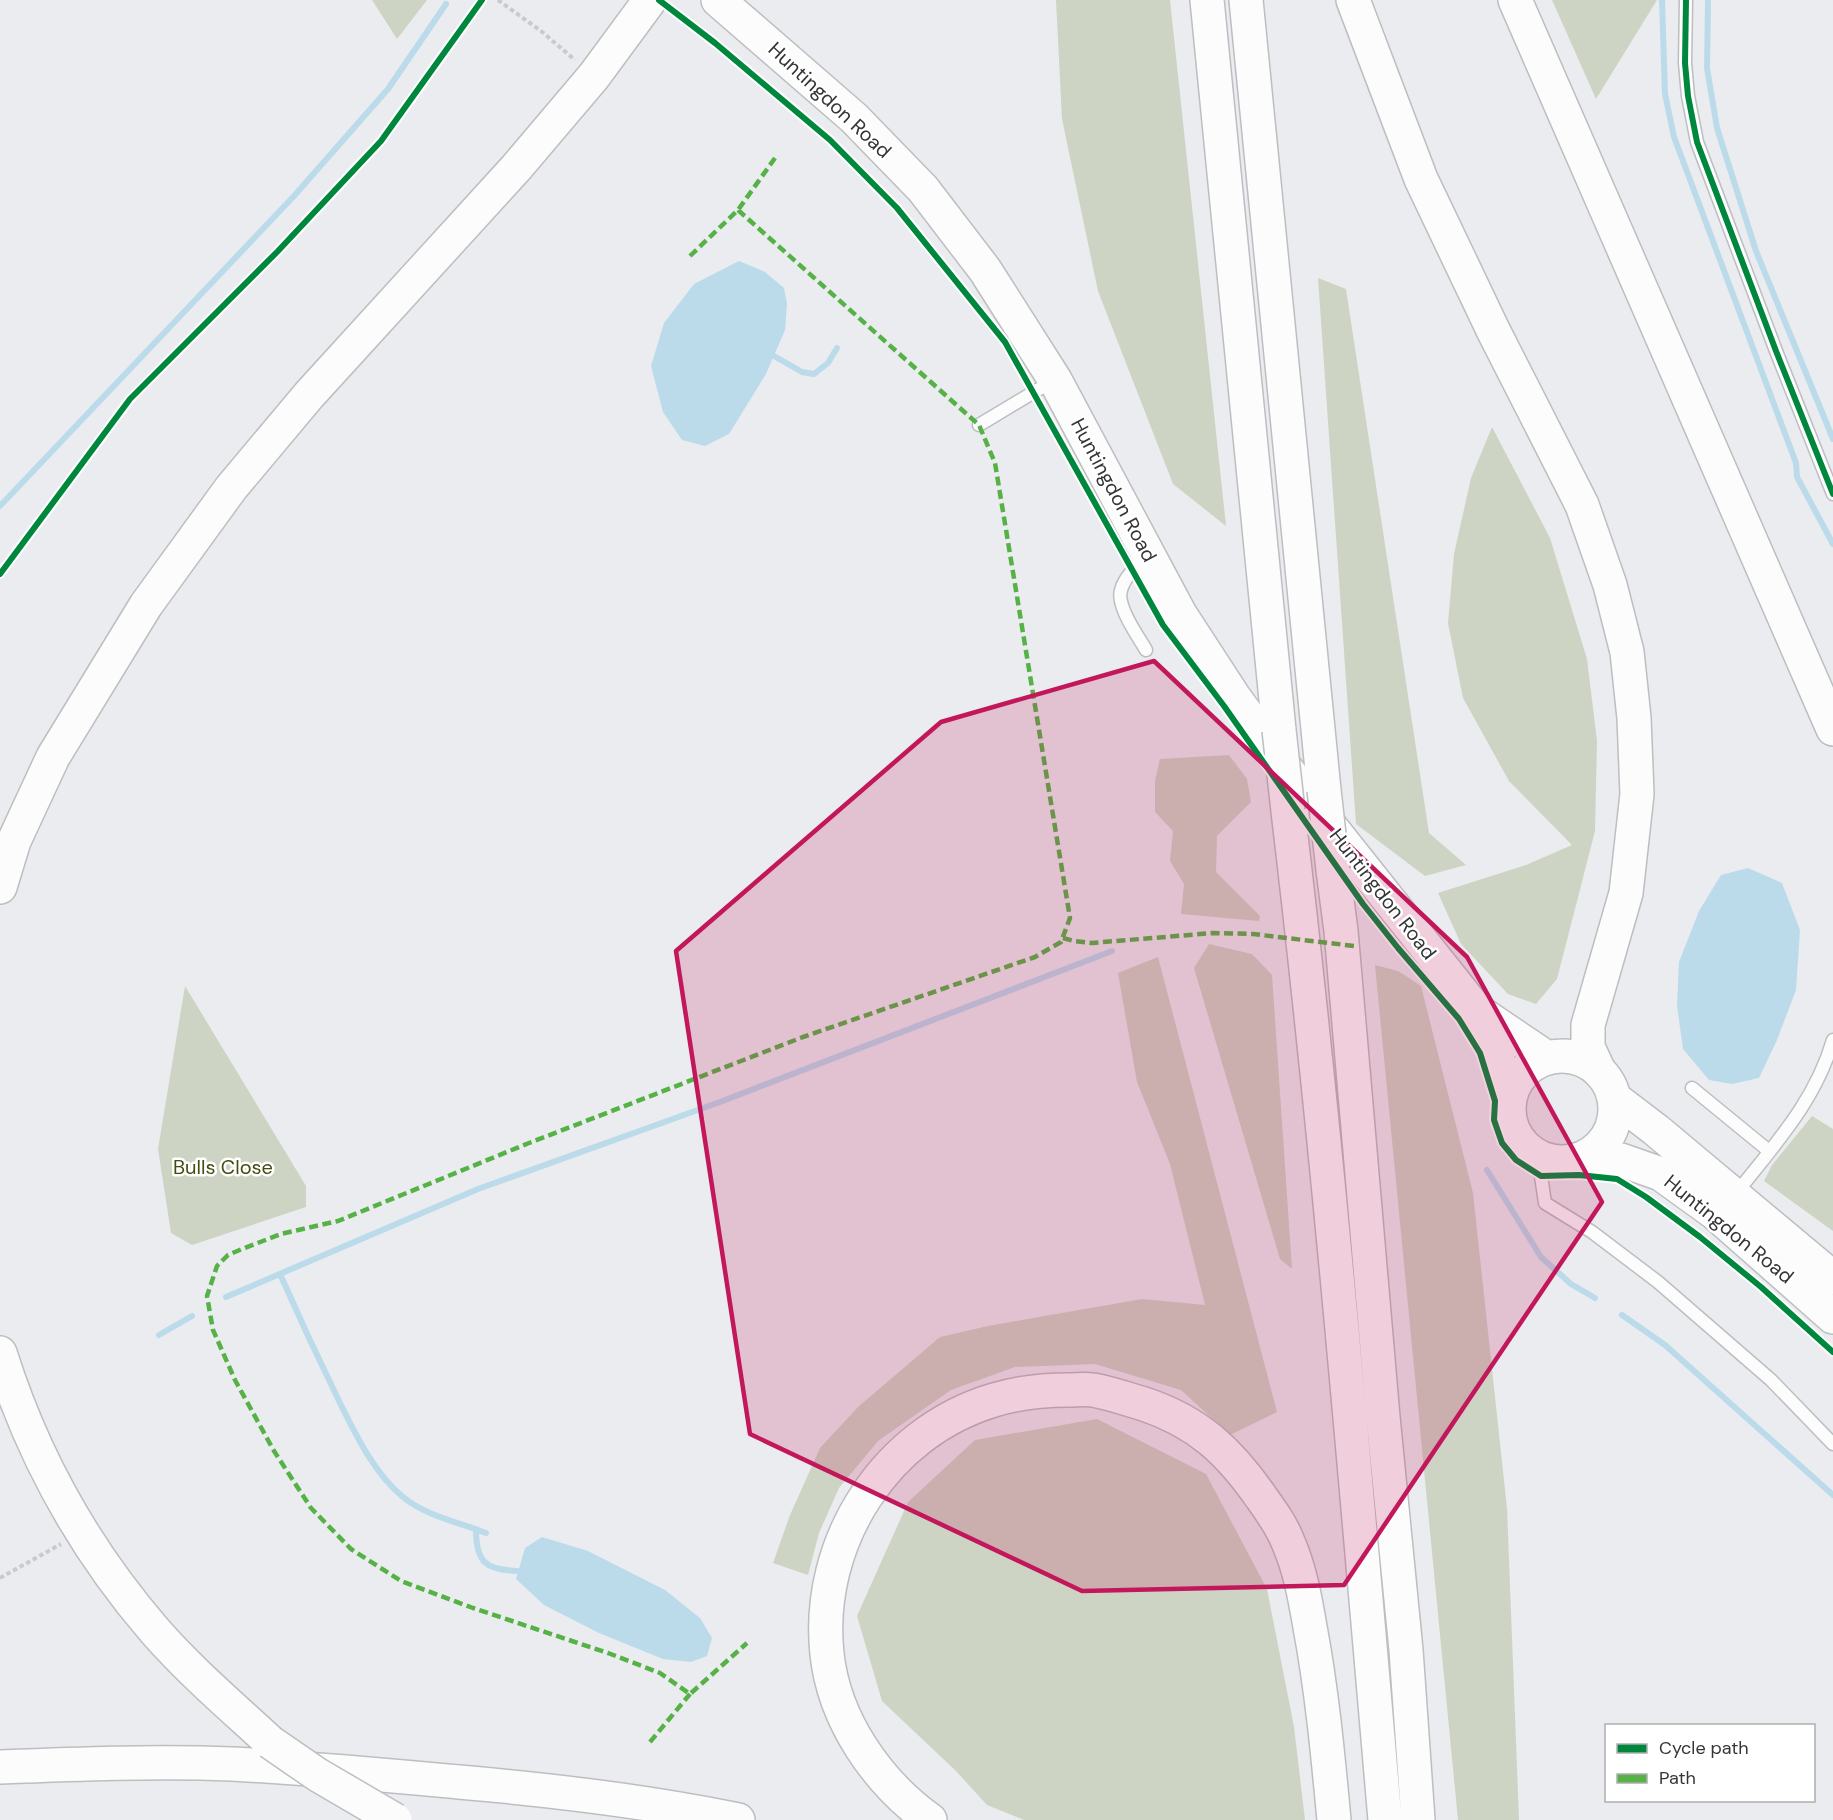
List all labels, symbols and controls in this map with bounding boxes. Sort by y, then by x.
street label: Huntingdon Road [763,36,897,164]
street label: Huntingdon Road [1065,414,1163,566]
street label: Huntingdon Road [1324,823,1442,965]
park label: Bulls Close [173,1154,273,1180]
street label: Huntingdon Road [1659,1169,1799,1289]
legend [1605,1724,1815,1802]
text: Cycle path [1659,1736,1749,1760]
text: Path [1659,1766,1696,1790]

